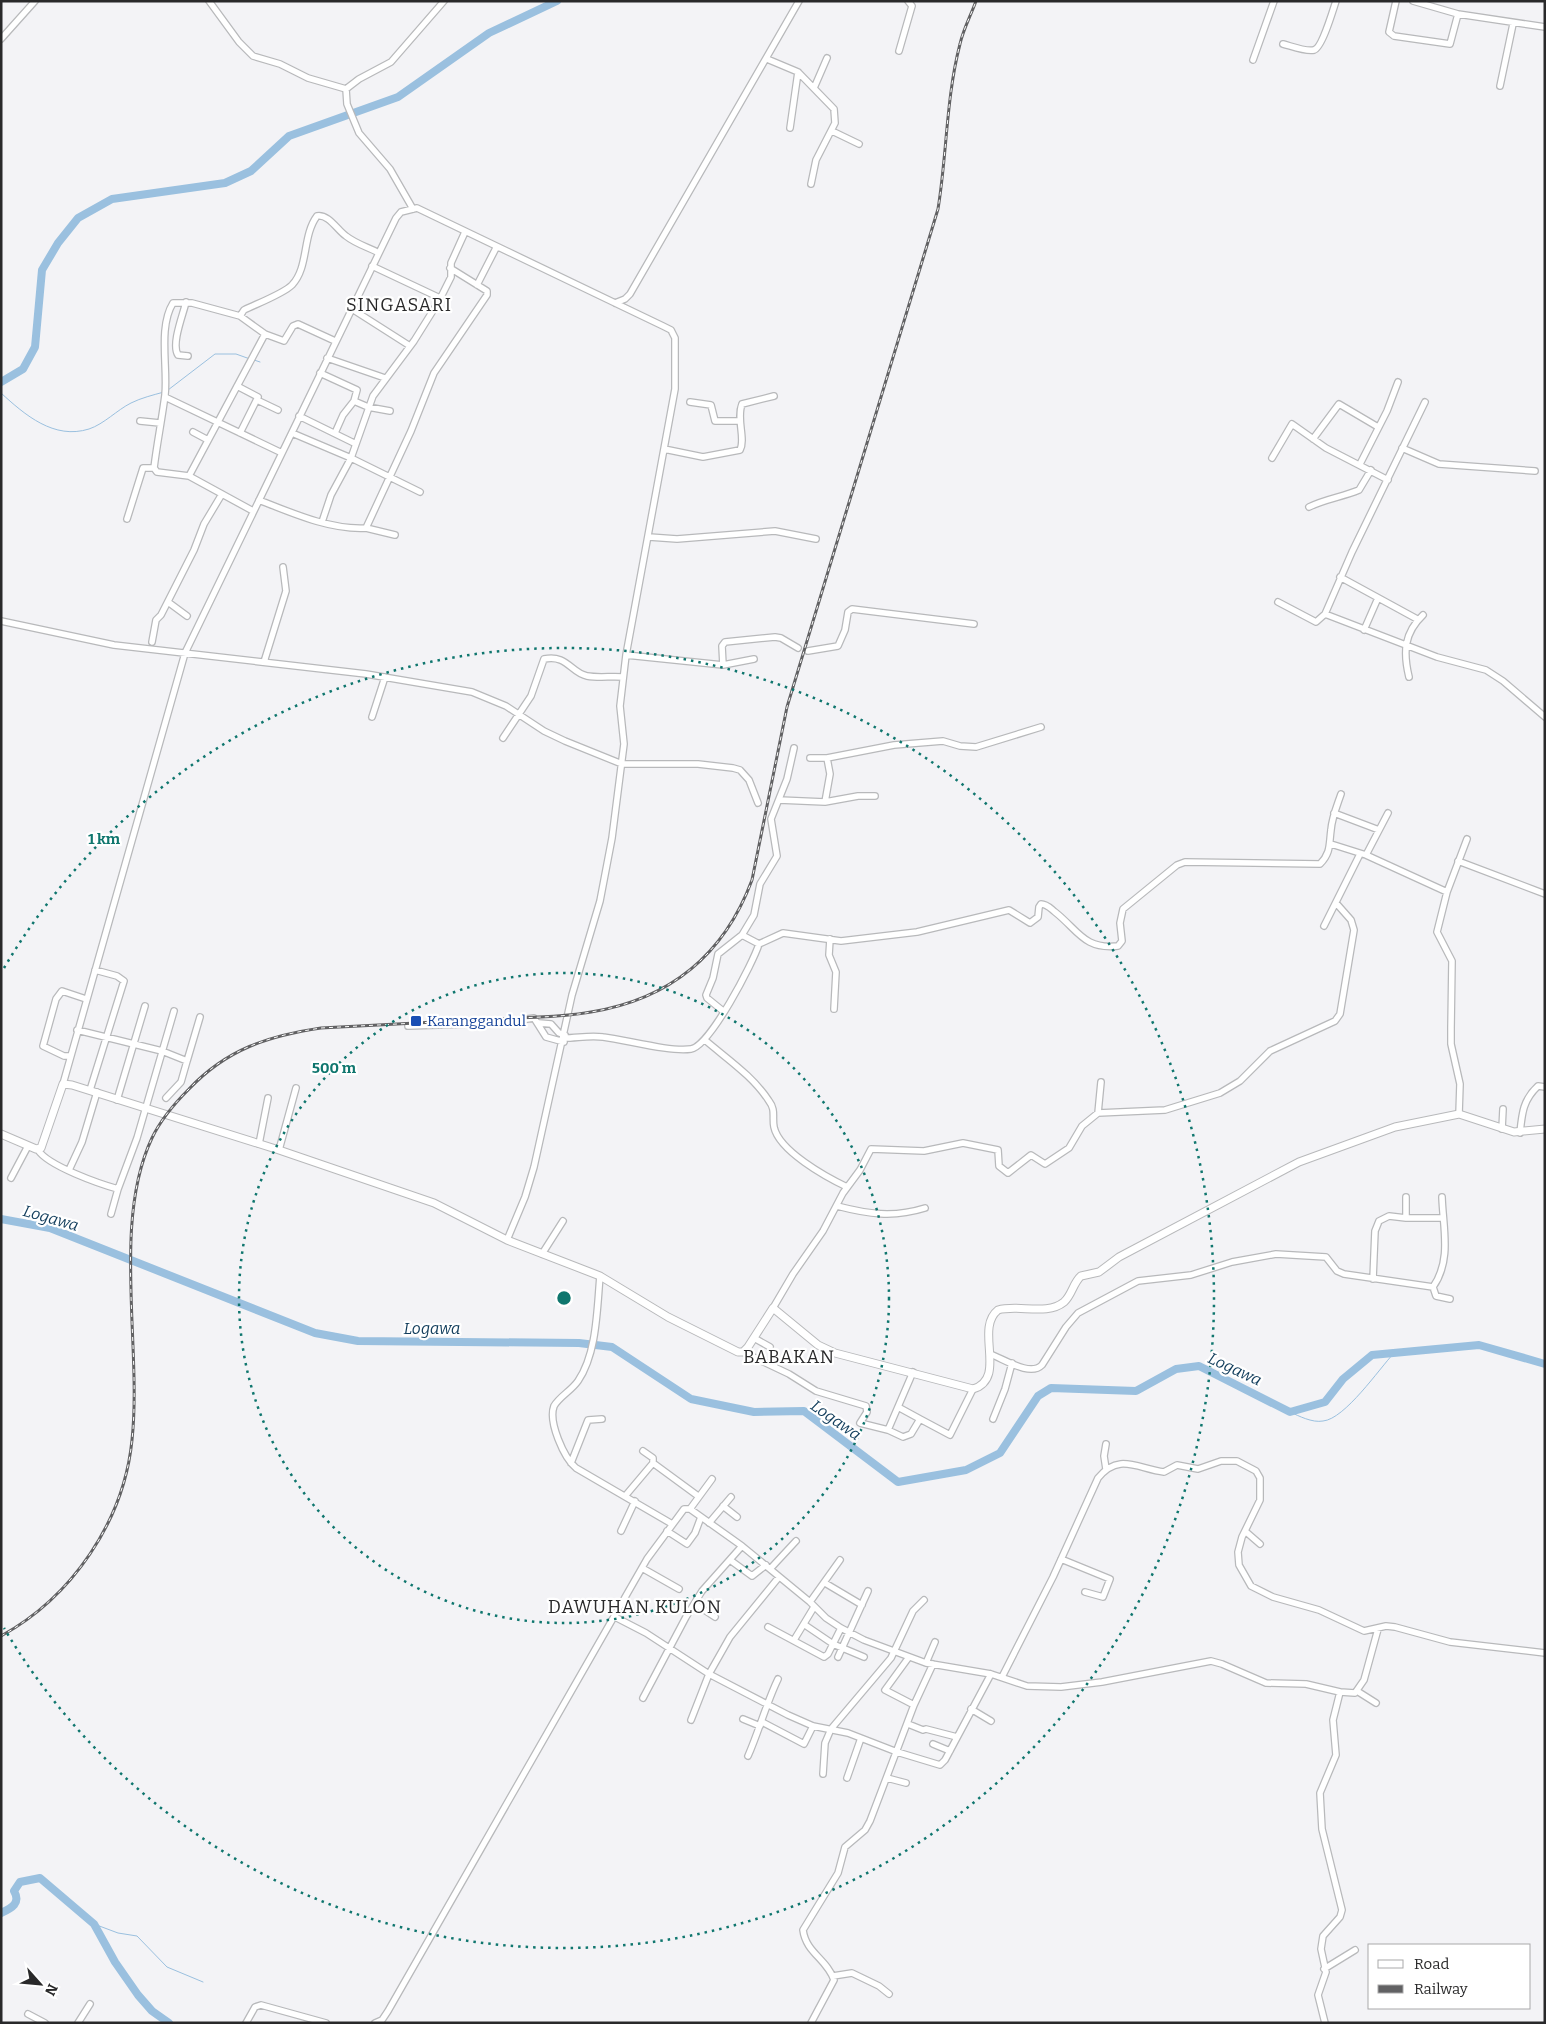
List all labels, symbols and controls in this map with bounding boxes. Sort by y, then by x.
district label: SINGASARI [346,294,452,316]
text: 1 km [88,830,121,848]
place label: Karanggandul [427,1012,526,1030]
marker: Karanggandul [409,1014,423,1028]
text: 500 m [312,1059,357,1077]
water label: Logawa [21,1201,81,1235]
centre of rings [555,1289,573,1307]
water label: Logawa [404,1319,460,1338]
district label: BABAKAN [743,1346,835,1368]
water label: Logawa [1205,1348,1265,1390]
water label: Logawa [807,1396,865,1444]
district label: DAWUHAN KULON [548,1596,722,1618]
legend [1368,1944,1531,2009]
text: Road [1414,1955,1449,1973]
north arrow [15,1959,65,2009]
text: Railway [1414,1980,1468,1998]
text: N [41,1981,61,1999]

